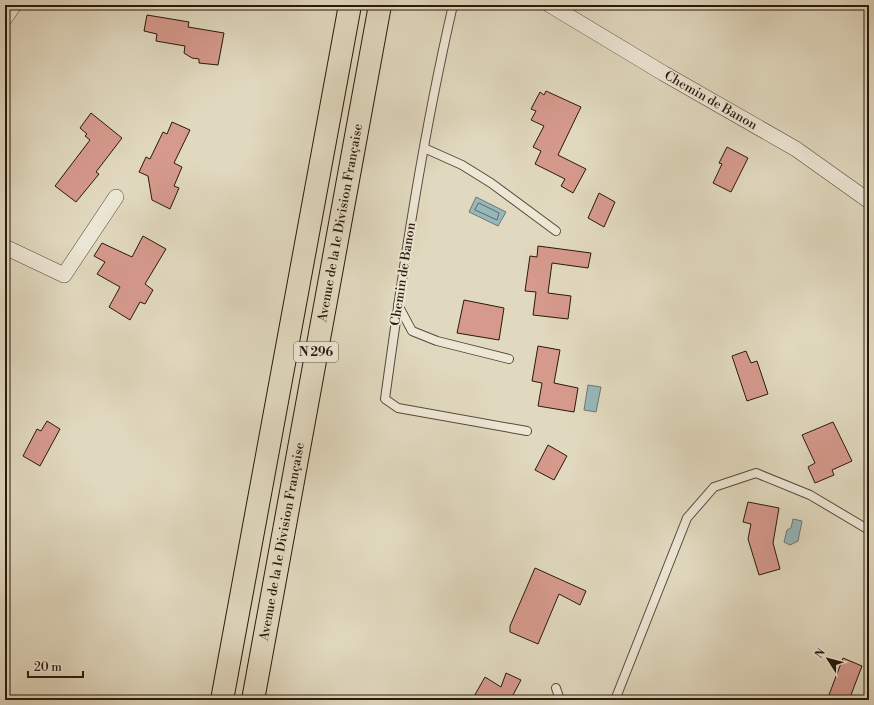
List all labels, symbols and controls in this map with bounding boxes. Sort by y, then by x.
street label: Chemin de Banon [661,67,760,133]
street label: Avenue de la 1e Division Française [314,122,366,324]
street label: Chemin de Banon [387,221,419,327]
road number: N 296 [294,342,338,362]
street label: Avenue de la 1e Division Française [256,441,308,643]
north arrow [808,639,848,679]
text: N [812,646,829,661]
scale bar [28,653,83,679]
text: 20 m [34,660,62,675]

